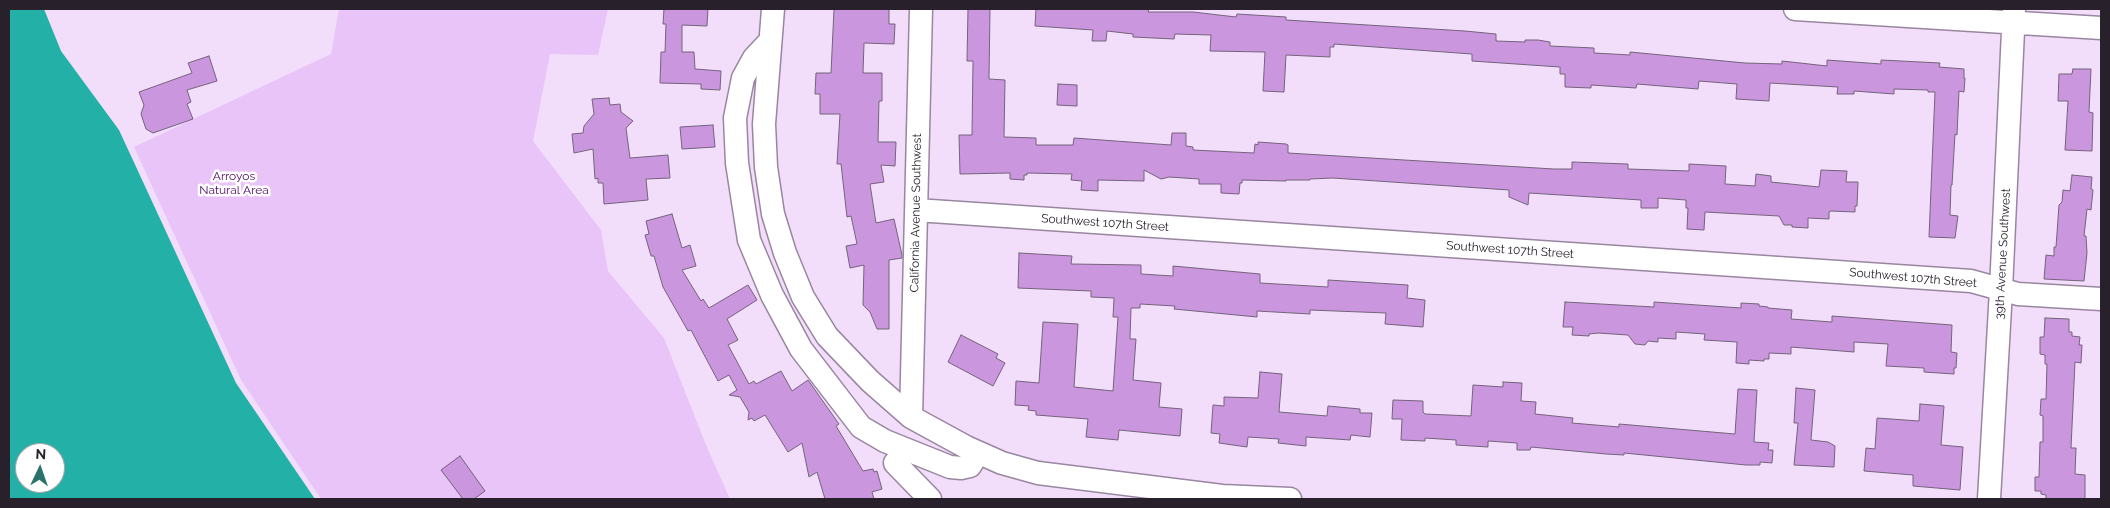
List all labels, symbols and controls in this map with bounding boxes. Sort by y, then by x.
street label: California Avenue Southwest [907,133,925,293]
park label: Arroyos Natural Area [199,169,269,197]
street label: 39th Avenue Southwest [1992,188,2014,320]
street label: Southwest 107th Street [1041,211,1169,235]
street label: Southwest 107th Street [1446,238,1574,262]
street label: Southwest 107th Street [1849,265,1977,291]
north arrow [15,443,65,493]
text: N [35,446,46,462]

